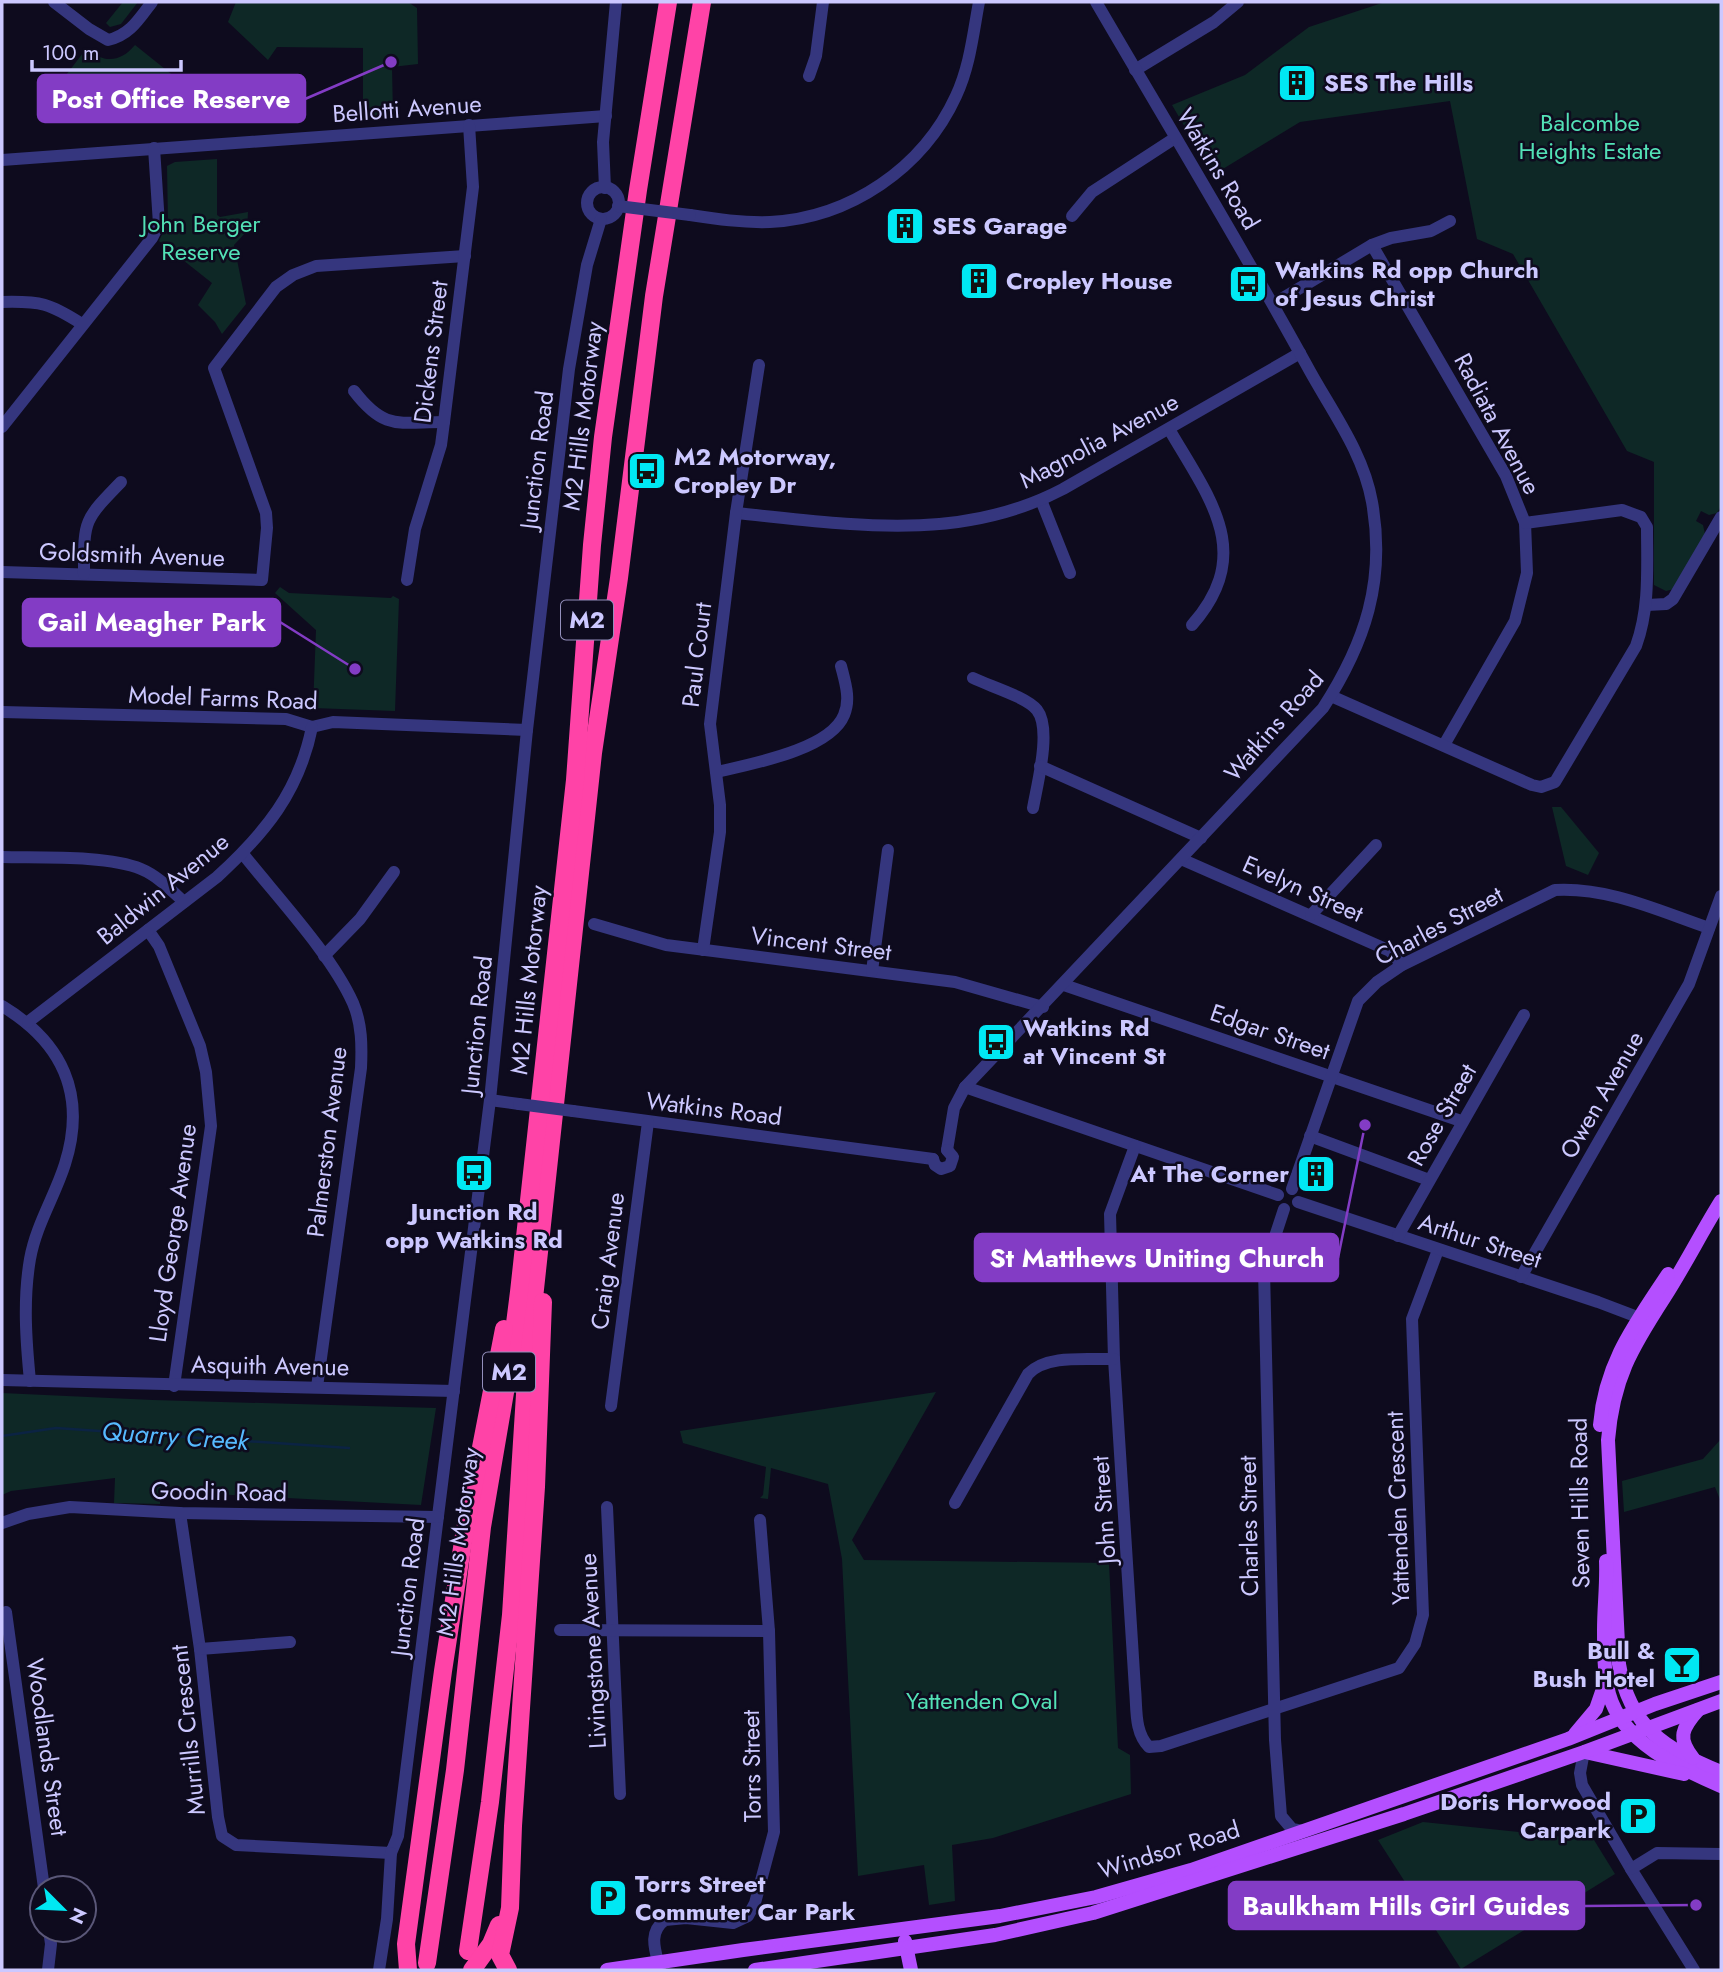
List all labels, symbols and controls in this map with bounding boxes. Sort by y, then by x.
scale bar [32,28,180,72]
text: 100 m [42,38,99,68]
building icon: SES The Hills [1276,62,1318,104]
place label: SES The Hills [1324,65,1473,100]
callout: Post Office Reserve [38,75,305,122]
text: Post Office Reserve [52,80,290,118]
street label: Bellotti Avenue [331,86,483,131]
street label: Watkins Road [1168,101,1269,236]
park label: Balcombe Heights Estate [1519,105,1661,168]
building icon: SES Garage [884,205,926,247]
park label: John Berger Reserve [138,206,261,269]
place label: SES Garage [932,208,1067,243]
place label: Watkins Rd opp Church of Jesus Christ [1275,252,1539,315]
building icon: Cropley House [958,260,1000,302]
place label: Cropley House [1006,263,1172,298]
bus stop icon: Watkins Rd opp Church of Jesus Christ [1227,263,1269,305]
street label: Dickens Street [404,278,457,425]
street label: M2 Hills Motorway [554,319,612,513]
street label: Radiata Avenue [1445,347,1549,501]
street label: Magnolia Avenue [1013,384,1185,497]
street label: Junction Road [510,389,562,534]
place label: M2 Motorway, Cropley Dr [674,439,836,502]
bus stop icon: M2 Motorway, Cropley Dr [626,450,668,492]
street label: Goldsmith Avenue [39,534,226,575]
callout: Gail Meagher Park [23,599,280,646]
road number: M2 [561,600,613,640]
street label: Paul Court [673,600,720,709]
text: Gail Meagher Park [38,603,266,641]
street label: Watkins Road [1216,663,1332,789]
street label: Model Farms Road [128,677,318,718]
street label: Baldwin Avenue [89,824,236,953]
street label: Evelyn Street [1237,846,1369,931]
street label: Charles Street [1368,877,1509,974]
street label: M2 Hills Motorway [501,883,556,1076]
street label: Vincent Street [749,918,894,970]
street label: Junction Road [452,954,501,1099]
street label: Edgar Street [1205,995,1335,1068]
place label: Watkins Rd at Vincent St [1023,1010,1166,1073]
bus stop icon: Watkins Rd at Vincent St [975,1021,1017,1063]
street label: Owen Avenue [1551,1024,1652,1165]
street label: Palmerston Avenue [297,1045,356,1239]
street label: Rose Street [1398,1057,1485,1172]
street label: Watkins Road [644,1083,784,1134]
street label: Lloyd George Avenue [140,1121,205,1345]
bus stop icon: Junction Rd opp Watkins Rd [453,1152,495,1194]
building icon: At The Corner [1295,1153,1337,1195]
place label: At The Corner [1129,1156,1289,1191]
street label: Craig Avenue [582,1190,633,1332]
place label: Junction Rd opp Watkins Rd [385,1194,563,1257]
street label: Arthur Street [1414,1204,1547,1277]
callout: St Matthews Uniting Church [975,1234,1338,1281]
text: St Matthews Uniting Church [989,1239,1325,1277]
street label: Asquith Avenue [191,1347,349,1384]
road number: M2 [483,1352,535,1392]
street label: Yattenden Crescent [1377,1410,1418,1605]
water label: Quarry Creek [100,1412,252,1460]
street label: Seven Hills Road [1561,1417,1598,1589]
street label: M2 Hills Motorway [427,1445,488,1639]
street label: John Street [1082,1454,1125,1568]
street label: Charles Street [1230,1455,1267,1597]
street label: Goodin Road [151,1473,287,1510]
street label: Junction Road [381,1516,433,1661]
street label: Livingstone Avenue [570,1552,615,1750]
place label: Bull & Bush Hotel [1533,1633,1655,1696]
street label: Murrills Crescent [161,1643,214,1817]
bar icon: Bull & Bush Hotel [1661,1644,1703,1686]
street label: Woodlands Street [18,1656,77,1838]
park label: Yattenden Oval [906,1683,1058,1718]
street label: Torrs Street [733,1709,770,1823]
place label: Doris Horwood Carpark [1440,1784,1611,1847]
parking icon: Doris Horwood Carpark [1617,1795,1659,1837]
street label: Windsor Road [1094,1811,1244,1888]
place label: Torrs Street Commuter Car Park [635,1866,855,1929]
north arrow [28,1874,98,1944]
parking icon: Torrs Street Commuter Car Park [587,1877,629,1919]
callout: Baulkham Hills Girl Guides [1229,1882,1584,1929]
text: Baulkham Hills Girl Guides [1242,1887,1570,1925]
text: N [63,1903,93,1928]

